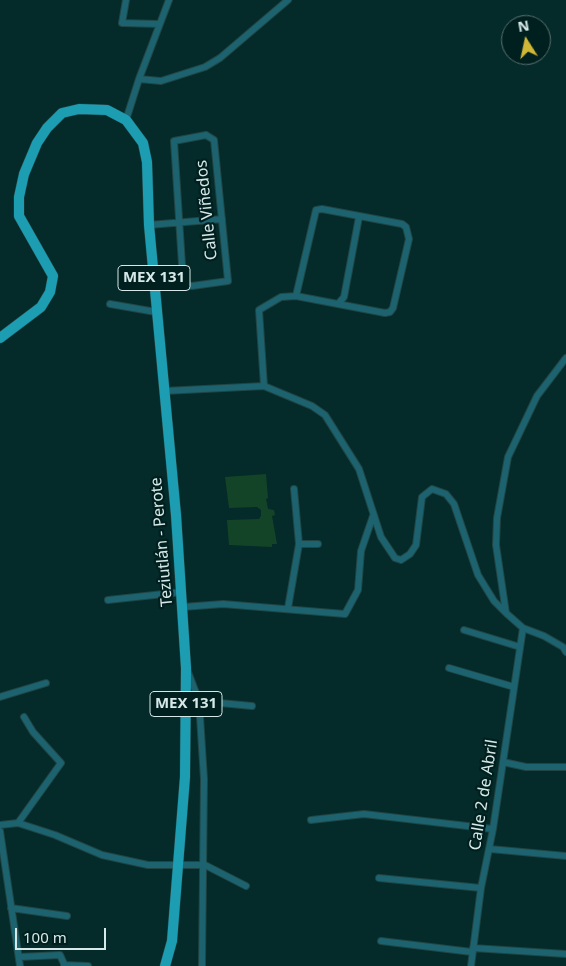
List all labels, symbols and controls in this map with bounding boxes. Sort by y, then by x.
north arrow [501,15,551,65]
text: N [516,15,531,36]
street label: Calle Viñedos [192,159,222,261]
road number: MEX 131 [118,266,190,290]
street label: Teziutlán - Perote [147,476,177,608]
road number: MEX 131 [150,692,222,716]
street label: Calle 2 de Abril [466,738,502,852]
scale bar [18,918,109,950]
text: 100 m [23,927,67,947]

